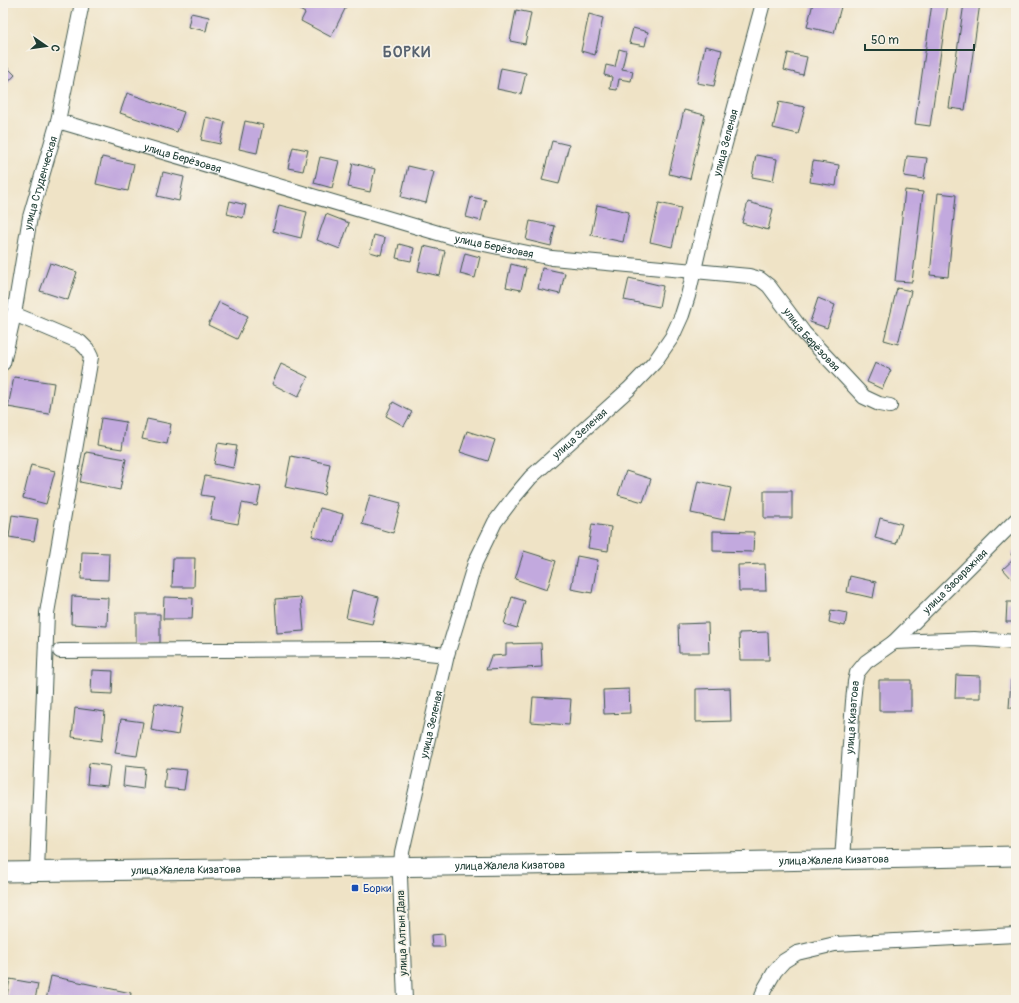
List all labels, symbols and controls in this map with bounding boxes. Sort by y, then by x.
north arrow [26,26,66,66]
scale bar [865,26,974,52]
text: 50 m [871,33,899,48]
text: С [48,43,62,53]
district label: БОРКИ [383,43,431,62]
street label: улица Зеленая [710,108,741,179]
street label: улица Студенческая [21,135,60,232]
street label: улица Берёзовая [142,140,223,175]
street label: улица Берёзовая [453,231,535,261]
street label: улица Берёзовая [780,304,843,374]
street label: улица Зеленая [549,406,610,462]
street label: улица Заовражная [919,546,990,617]
street label: улица Кизатова [843,680,862,755]
street label: улица Зеленая [417,689,445,760]
street label: улица Жалела Кизатова [778,852,889,867]
street label: улица Жалела Кизатова [454,858,565,872]
street label: улица Жалела Кизатова [130,862,241,877]
place label: Борки [363,882,391,895]
marker: Борки [350,883,360,893]
street label: улица Алтын Дала [394,890,410,977]

